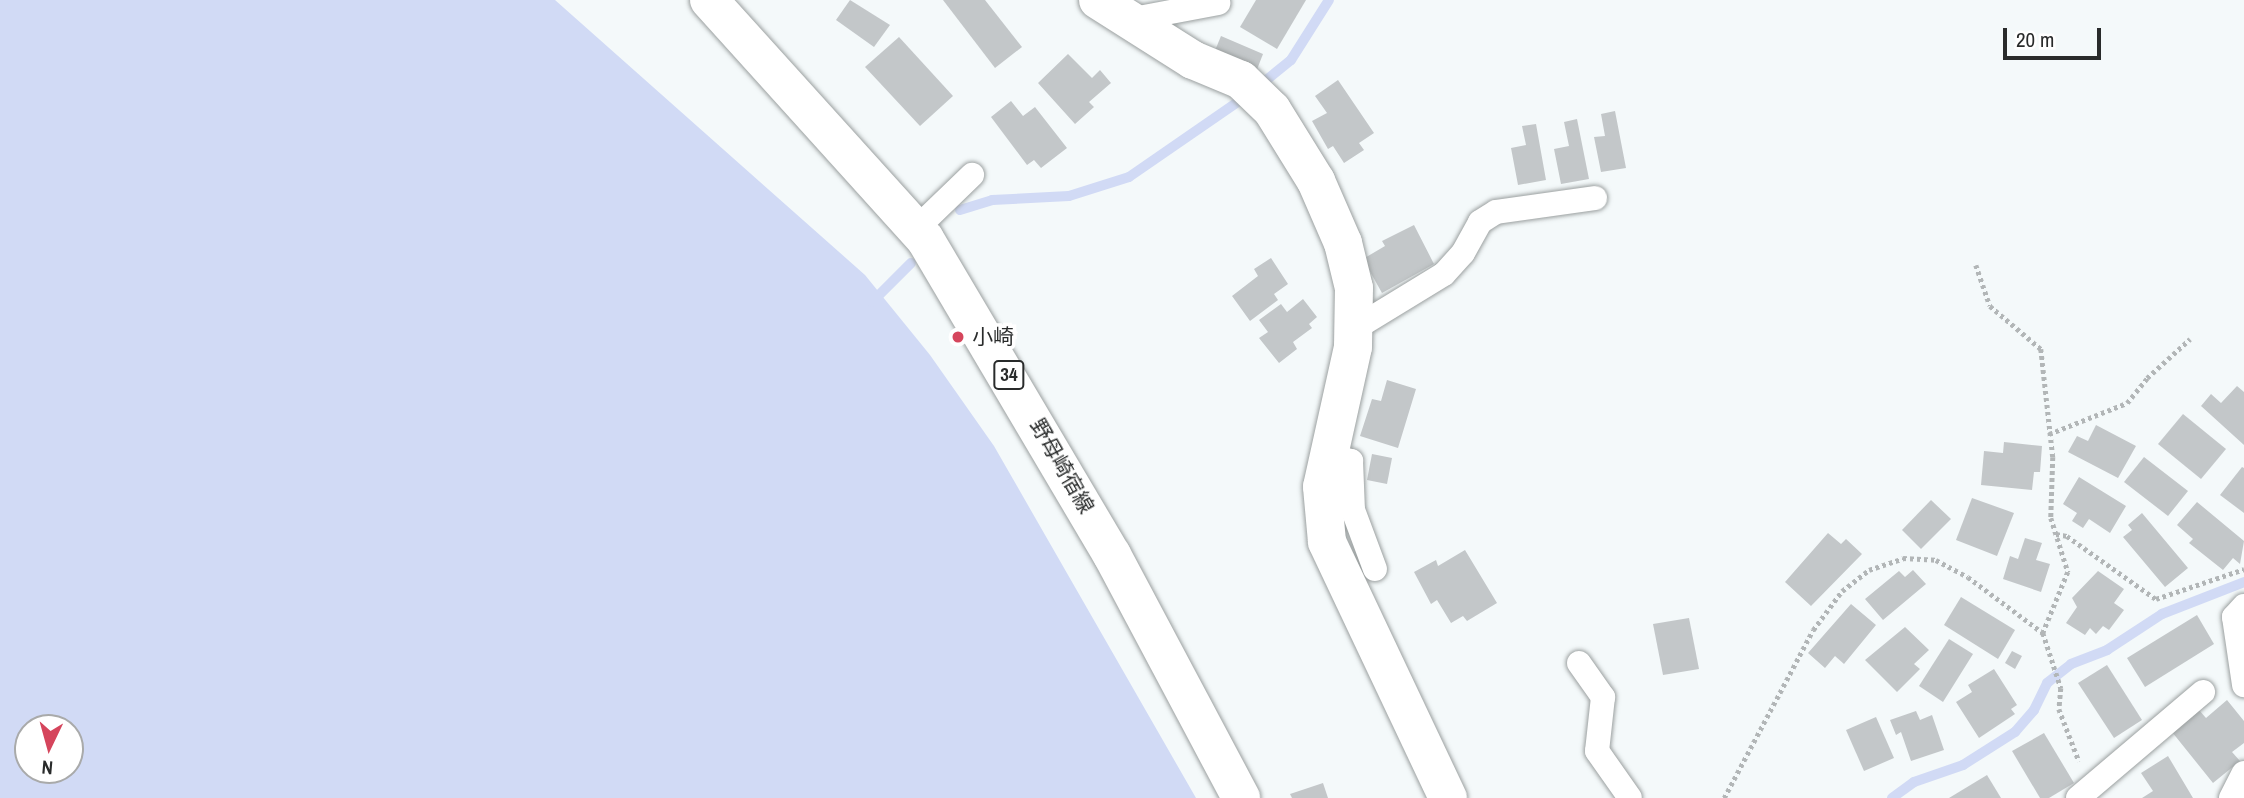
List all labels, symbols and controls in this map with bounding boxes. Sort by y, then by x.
scale bar [2006,14,2104,58]
text: 20 m [2016,25,2054,54]
place label: 小崎 [972,324,1014,350]
marker: 小崎 [950,329,966,345]
road number: 34 [993,360,1025,390]
street label: 野母崎宿線 [1025,414,1099,518]
north arrow [14,714,84,784]
text: N [41,754,54,781]

